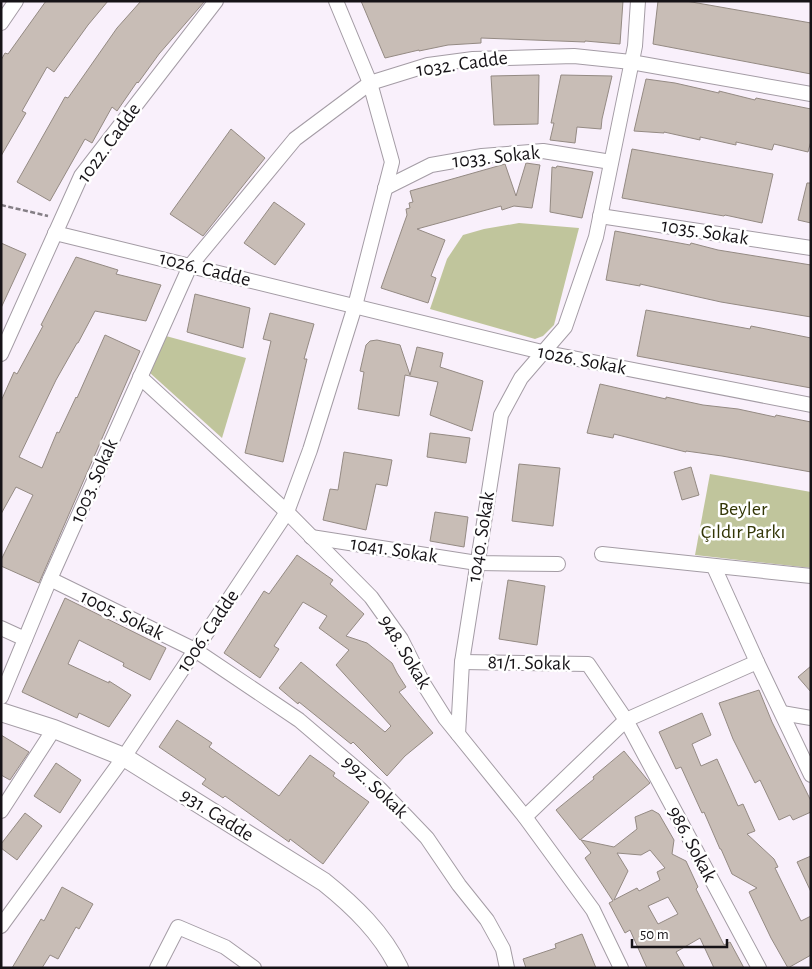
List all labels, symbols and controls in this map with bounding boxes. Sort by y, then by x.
street label: 1032. Cadde [415,48,509,80]
street label: 1022. Cadde [74,99,144,187]
street label: 1033. Sokak [451,142,541,172]
street label: 1035. Sokak [660,215,750,249]
street label: 1026. Cadde [157,248,253,290]
street label: 1026. Sokak [536,342,628,378]
street label: 1003. Sokak [67,436,121,526]
street label: 1040. Sokak [464,490,498,584]
park label: Beyler Çıldır Parkı [701,499,785,542]
street label: 1041. Sokak [349,533,439,567]
street label: 1005. Sokak [77,586,167,644]
street label: 1006. Cadde [173,586,243,676]
street label: 948. Sokak [375,612,435,692]
street label: 81/1. Sokak [487,652,571,674]
street label: 992. Sokak [338,752,412,822]
street label: 931. Cadde [177,785,257,845]
street label: 986. Sokak [664,803,720,885]
scale bar [632,916,727,948]
text: 50 m [640,927,669,942]

